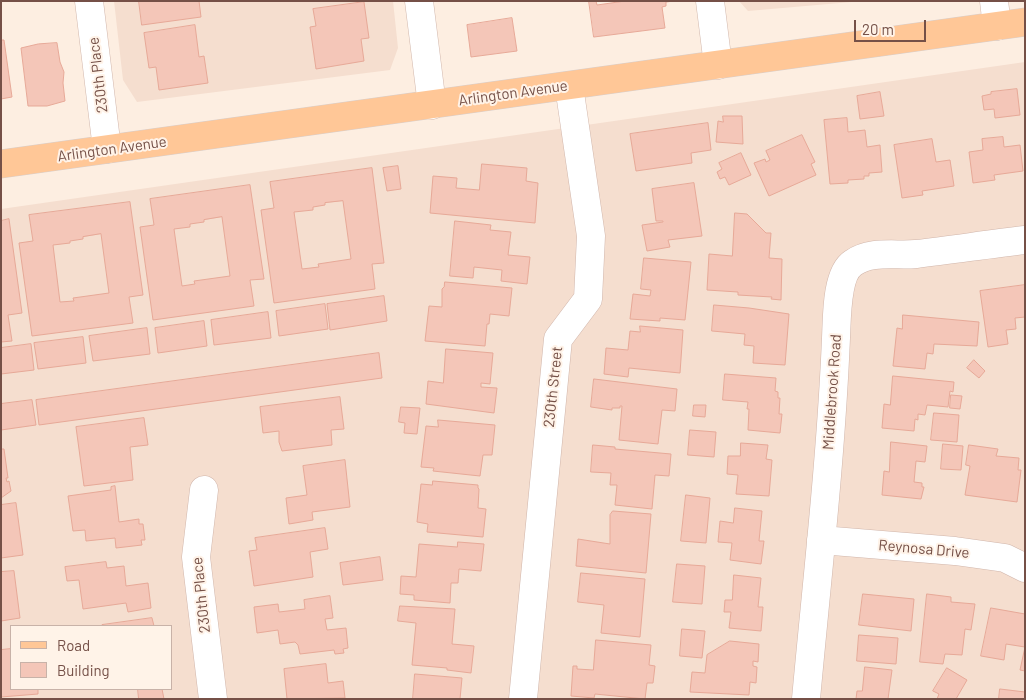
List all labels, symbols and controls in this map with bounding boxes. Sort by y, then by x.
scale bar [856,10,928,42]
text: 20 m [862,20,894,38]
street label: 230th Place [84,36,112,114]
street label: Arlington Avenue [457,76,569,110]
street label: Arlington Avenue [56,132,168,166]
street label: Middlebrook Road [819,334,845,450]
street label: 230th Street [540,345,566,429]
street label: Reynosa Drive [878,536,970,562]
street label: 230th Place [188,556,214,634]
legend [10,625,172,690]
text: Road [57,636,90,654]
text: Building [57,661,110,679]

